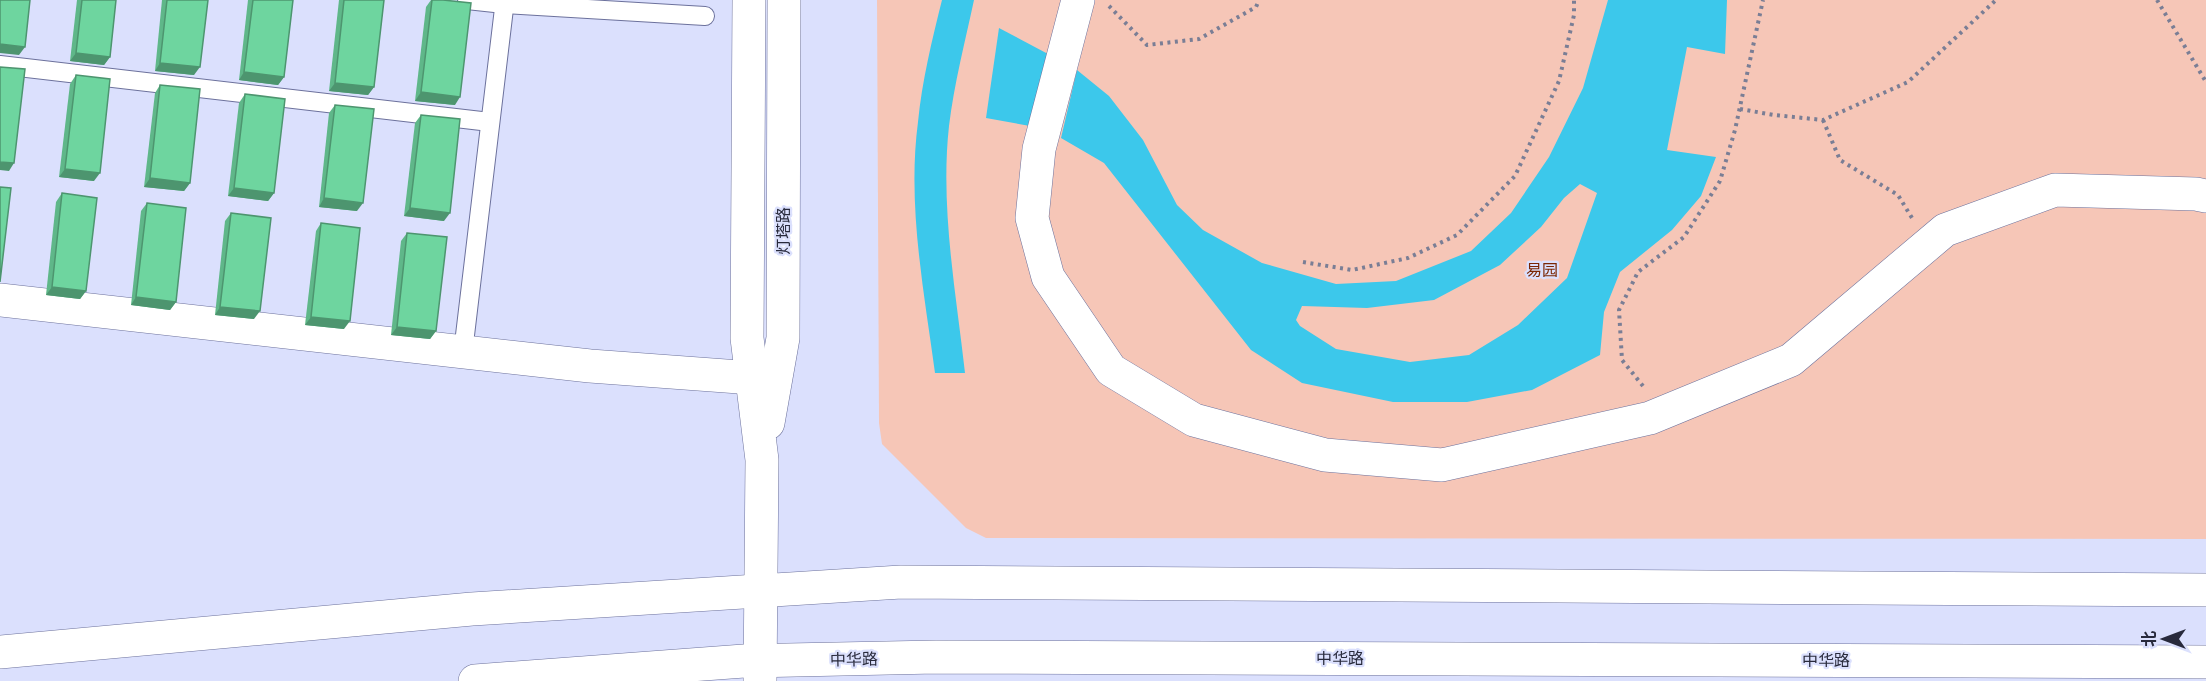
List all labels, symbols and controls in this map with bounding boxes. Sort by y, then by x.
street label: 灯塔路 [774,207,793,255]
park label: 易园 [1526,261,1558,280]
north arrow [2134,609,2194,669]
text: 北 [2140,631,2159,647]
street label: 中华路 [1316,649,1364,668]
street label: 中华路 [830,650,878,669]
street label: 中华路 [1802,651,1850,670]

